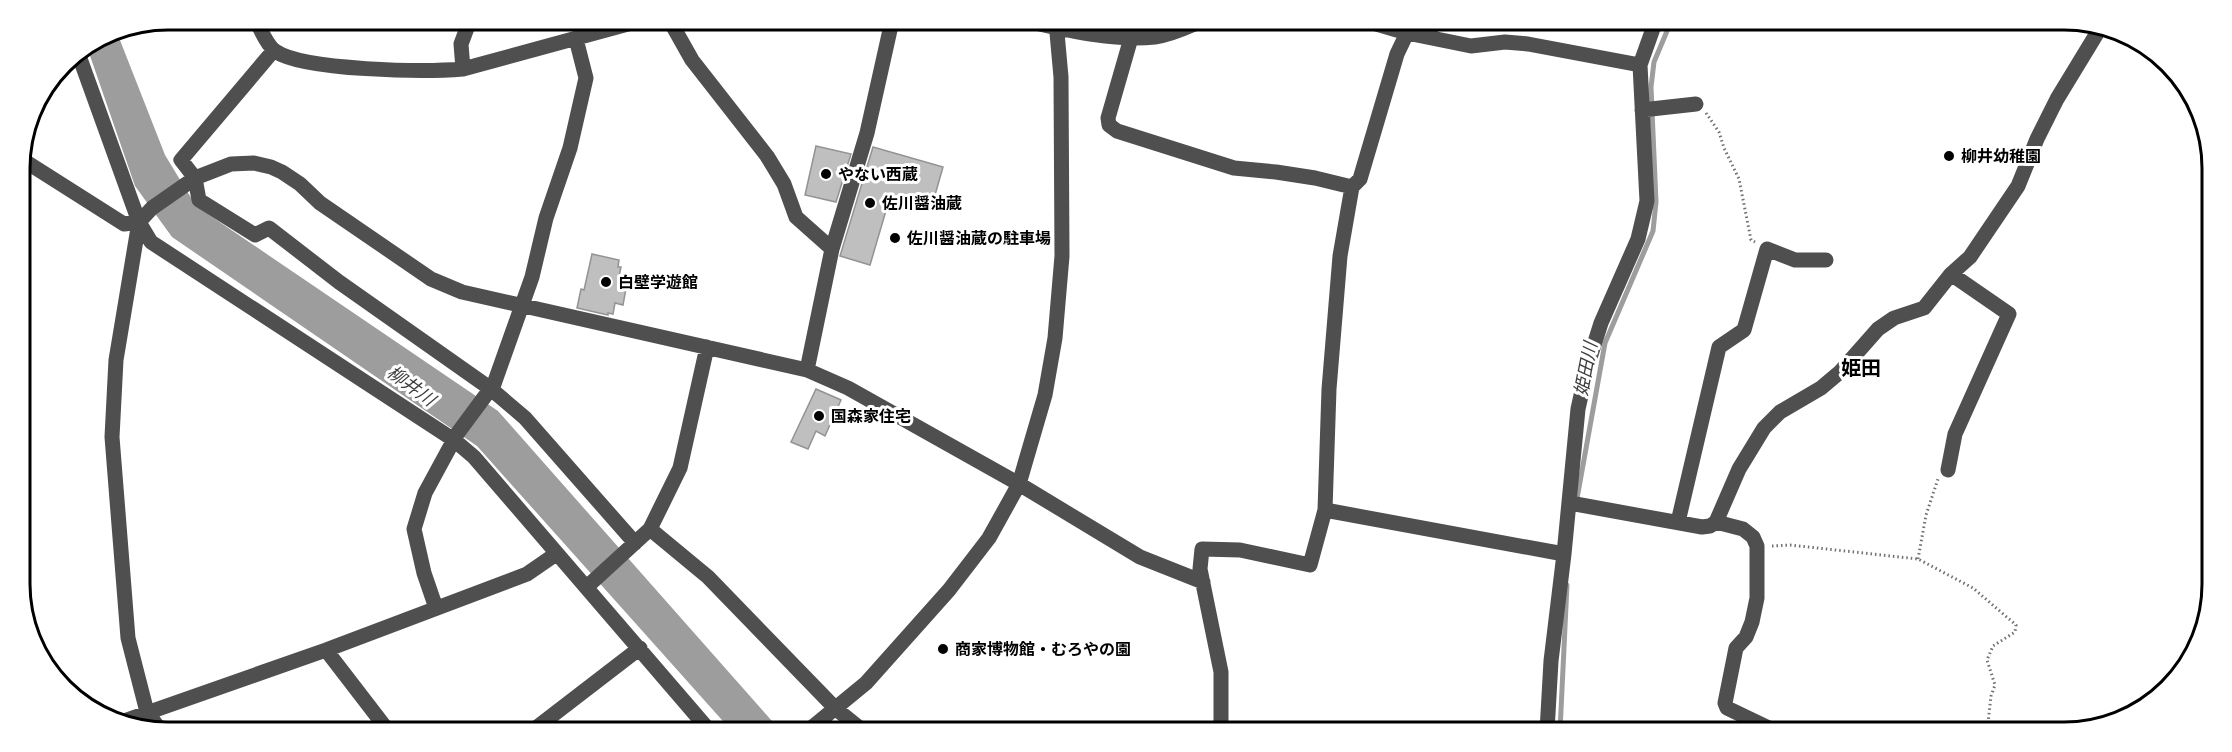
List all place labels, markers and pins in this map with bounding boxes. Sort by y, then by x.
place label: 柳井幼稚園 [1961,146,2041,166]
marker: 柳井幼稚園 [1942,149,1956,163]
place label: やない西蔵 [838,164,918,184]
marker: やない西蔵 [819,167,833,181]
place label: 佐川醤油蔵 [881,193,962,213]
marker: 佐川醤油蔵 [863,196,877,210]
place label: 佐川醤油蔵の駐車場 [906,228,1051,248]
marker: 佐川醤油蔵の駐車場 [888,231,902,245]
place label: 白壁学遊館 [618,272,698,292]
marker: 白壁学遊館 [599,275,613,289]
place label: 国森家住宅 [831,406,911,426]
marker: 国森家住宅 [812,409,826,423]
place label: 商家博物館・むろやの園 [955,639,1131,659]
marker: 商家博物館・むろやの園 [936,642,950,656]

